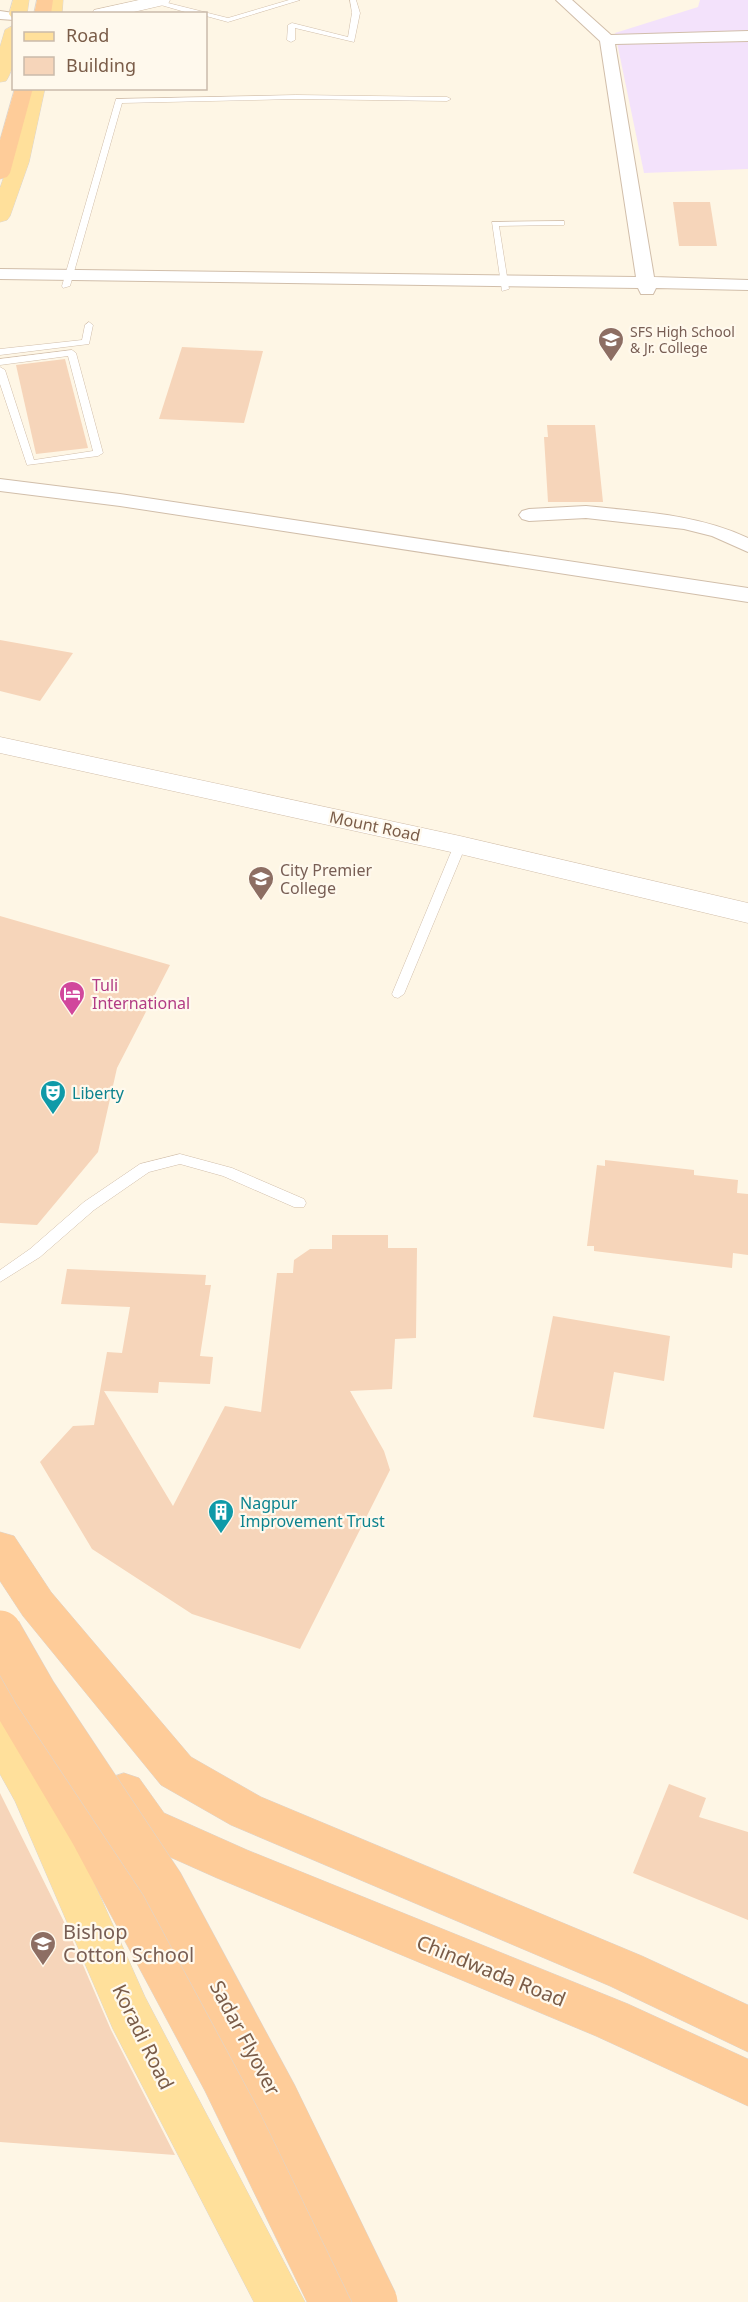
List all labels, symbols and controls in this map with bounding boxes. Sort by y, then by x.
legend [12,12,207,90]
text: Road [66,23,109,47]
text: Building [66,53,136,77]
place label: SFS High School & Jr. College [630,322,735,357]
school or university icon: SFS High School & Jr. College [596,325,626,363]
street label: Mount Road [328,806,422,846]
place label: City Premier College [280,859,372,899]
school or university icon: City Premier College [246,864,276,902]
place label: Tuli International [92,974,190,1014]
hotel icon: Tuli International [57,979,87,1017]
theatre icon: Liberty [38,1078,68,1116]
place label: Liberty [72,1082,125,1104]
place label: Nagpur Improvement Trust [240,1492,385,1532]
building icon: Nagpur Improvement Trust [206,1497,236,1535]
place label: Bishop Cotton School [63,1918,194,1968]
street label: Chindwada Road [413,1928,570,2013]
school or university icon: Bishop Cotton School [28,1929,58,1967]
street label: Sadar Flyover [204,1976,287,2100]
street label: Koradi Road [106,1980,181,2094]

